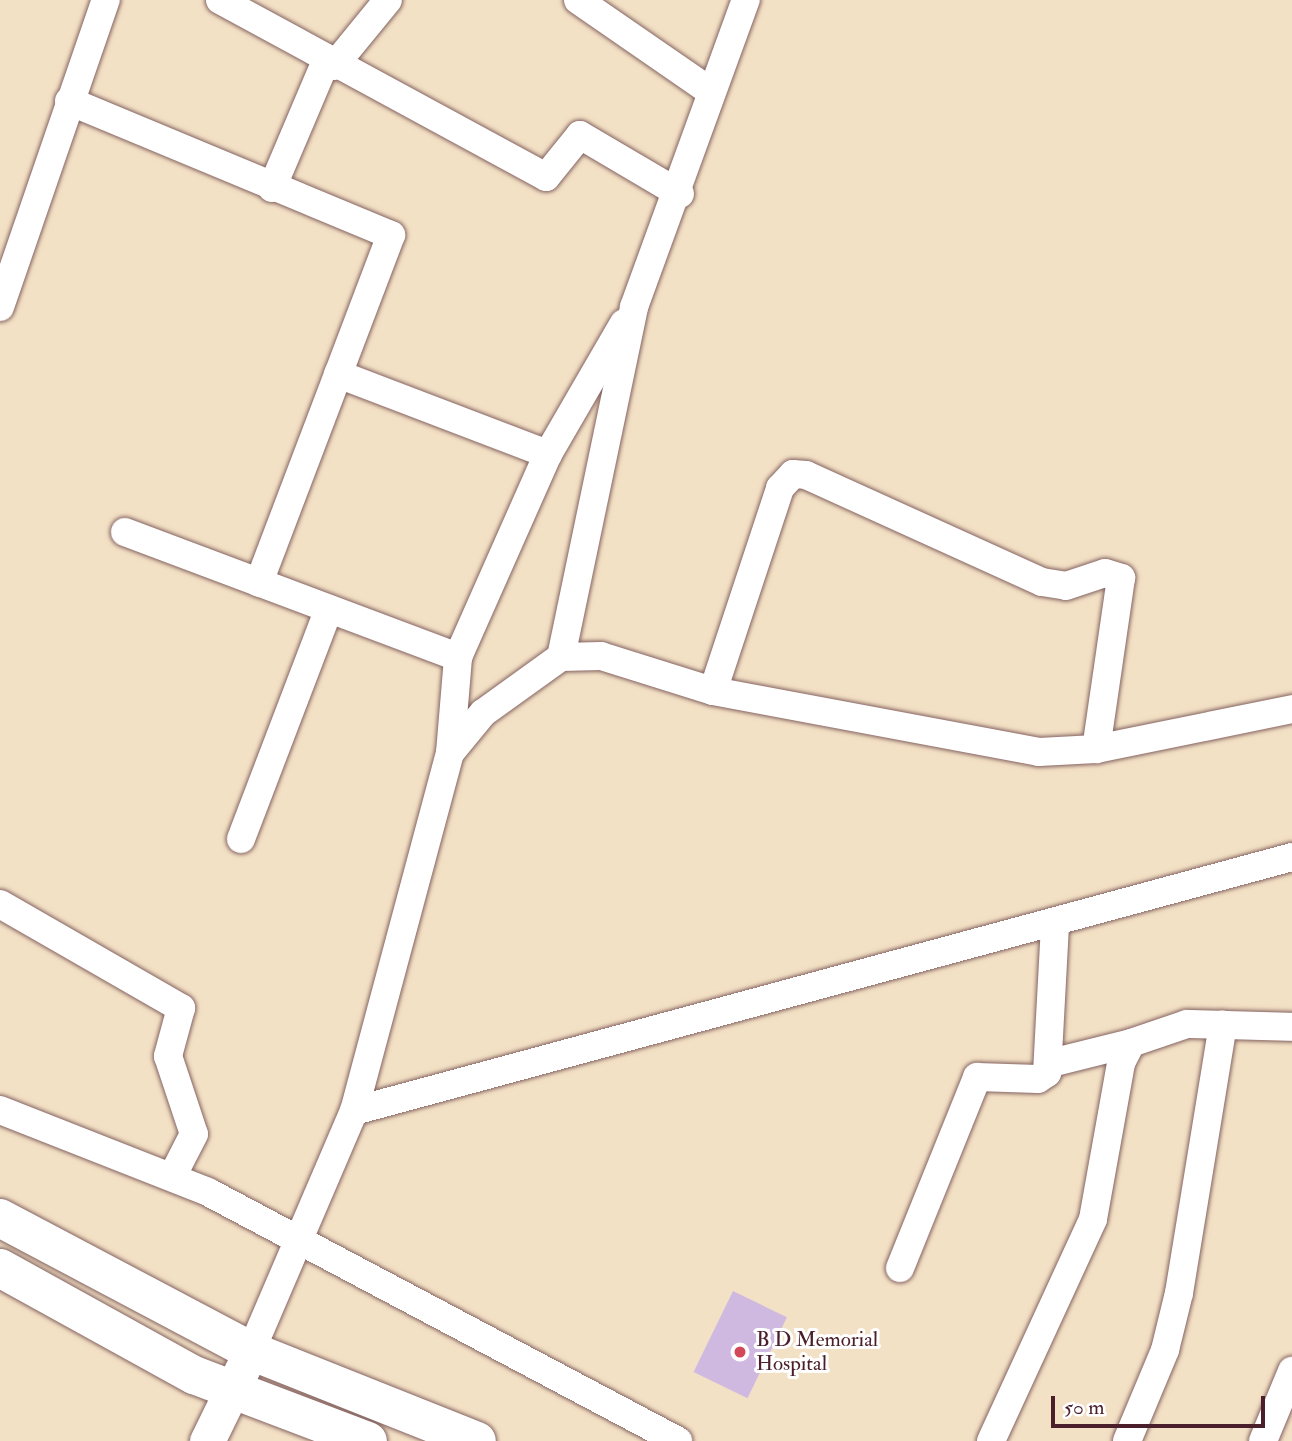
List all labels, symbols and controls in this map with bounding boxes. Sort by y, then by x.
place label: B D Memorial Hospital [756,1327,878,1377]
marker: B D Memorial Hospital [730,1342,750,1362]
scale bar [1054,1382,1268,1426]
text: 50 m [1064,1394,1105,1421]

